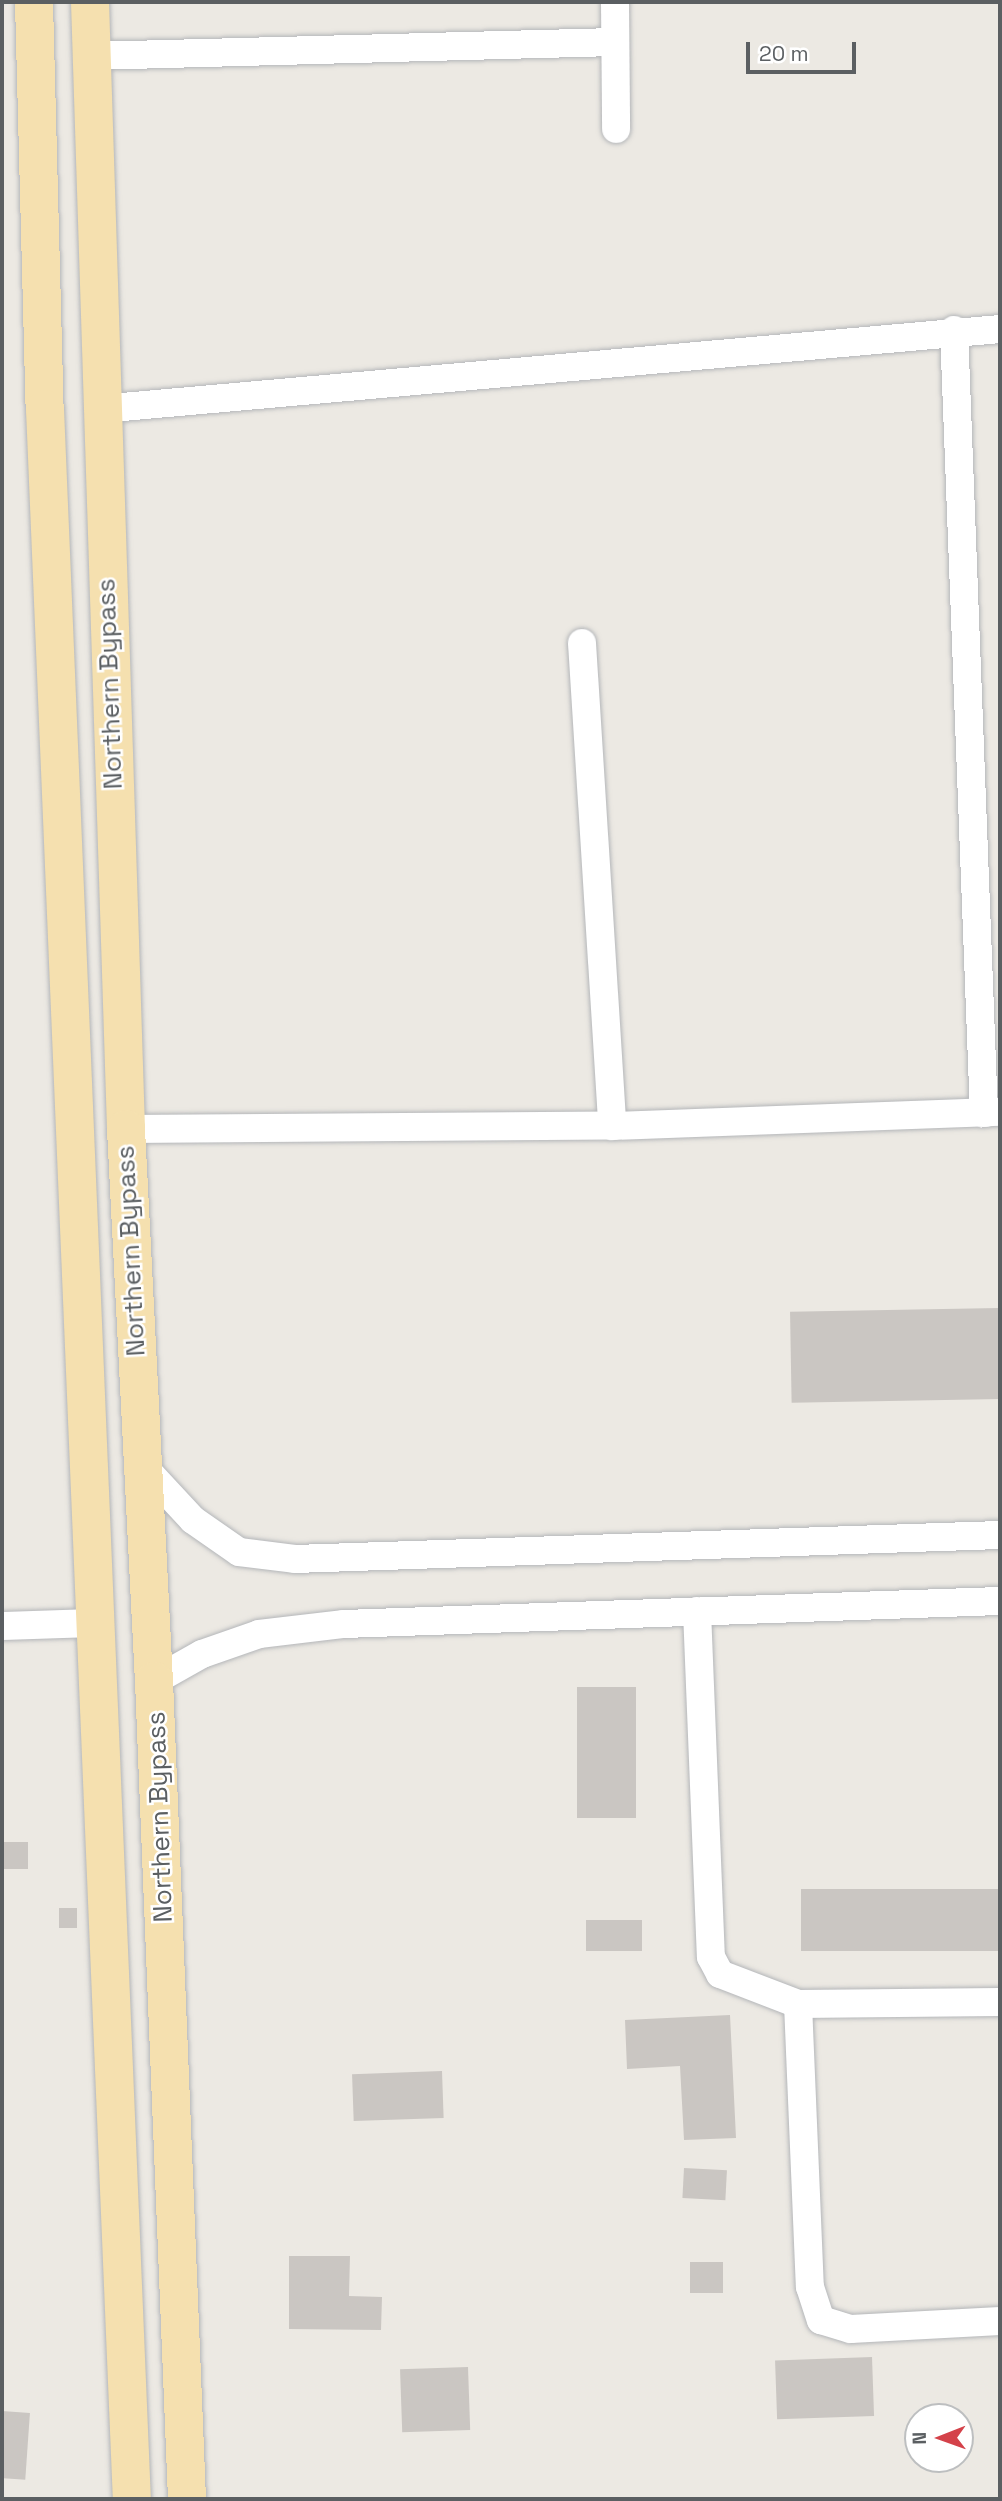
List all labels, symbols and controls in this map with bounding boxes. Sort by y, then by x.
scale bar [750,28,860,72]
text: 20 m [759,40,809,67]
street label: Northern Bypass [91,578,129,790]
street label: Northern Bypass [110,1145,152,1357]
street label: Northern Bypass [141,1711,179,1923]
north arrow [904,2403,974,2473]
text: N [907,2432,932,2445]

